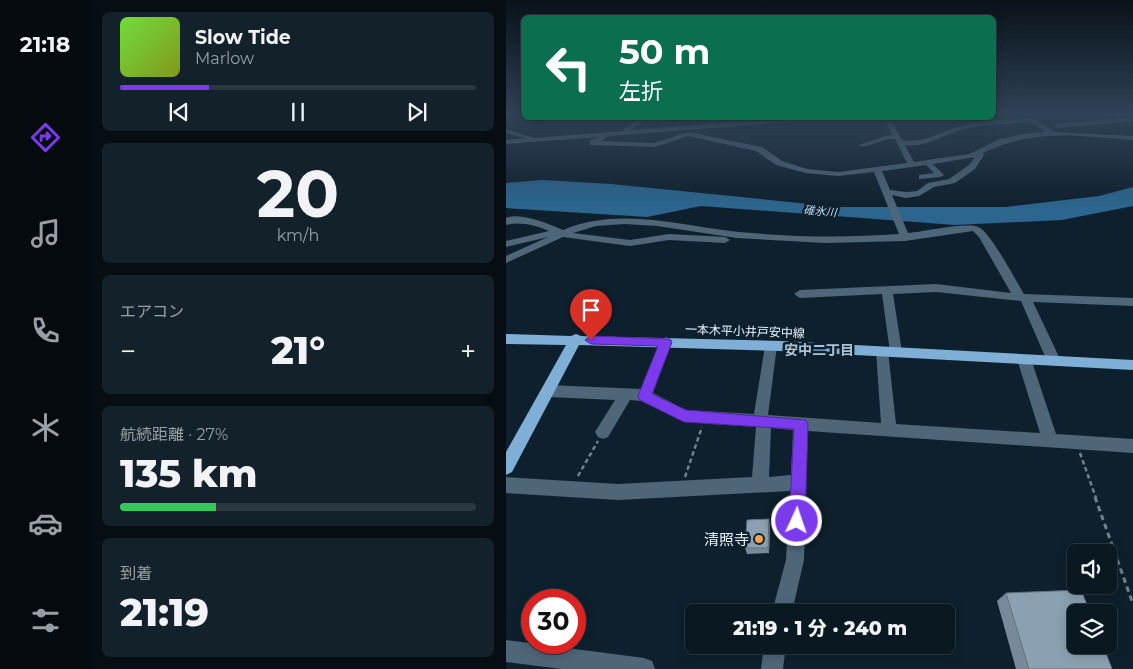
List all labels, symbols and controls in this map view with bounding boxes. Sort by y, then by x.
text: Slow Tide [195,26,291,49]
text: 50 m [619,30,710,73]
text: 21:18 [20,31,70,58]
icon: left [536,35,601,100]
text: Marlow [195,49,254,68]
text: 左折 [619,78,663,105]
icon: previous [165,98,193,126]
icon: pause [284,98,312,126]
icon: next [403,98,431,126]
icon: directions [28,120,63,155]
text: 20 [257,154,339,233]
water label: 碓氷川 [803,203,838,219]
icon: music [28,216,63,251]
text: km/h [277,226,319,245]
pin [570,289,612,340]
icon: arrive [577,296,605,324]
text: エアコン [120,302,184,321]
icon: phone [28,313,63,348]
street label: 一本木平小井戸安中線 [685,321,805,341]
text: 21° [271,327,325,374]
text: − [120,334,136,368]
text: + [460,334,476,368]
district label: 安中二丁目 [784,341,854,359]
icon: climate [28,410,63,445]
text: 航続距離 · 27% [120,425,228,444]
text: 135 km [120,450,257,497]
position arrow [770,494,822,546]
icon: car [28,506,63,541]
place label: 清照寺 [704,530,749,549]
marker: 清照寺 [753,533,765,545]
map controls [1067,544,1117,654]
button: sound [1067,544,1117,594]
text: 到着 [120,564,152,583]
text: 21:19 [120,589,209,636]
speed limit sign: 30 [521,589,586,654]
icon: filters [28,603,63,638]
button: layers [1067,604,1117,654]
text: 21:19 · 1 分 · 240 m [733,617,907,640]

